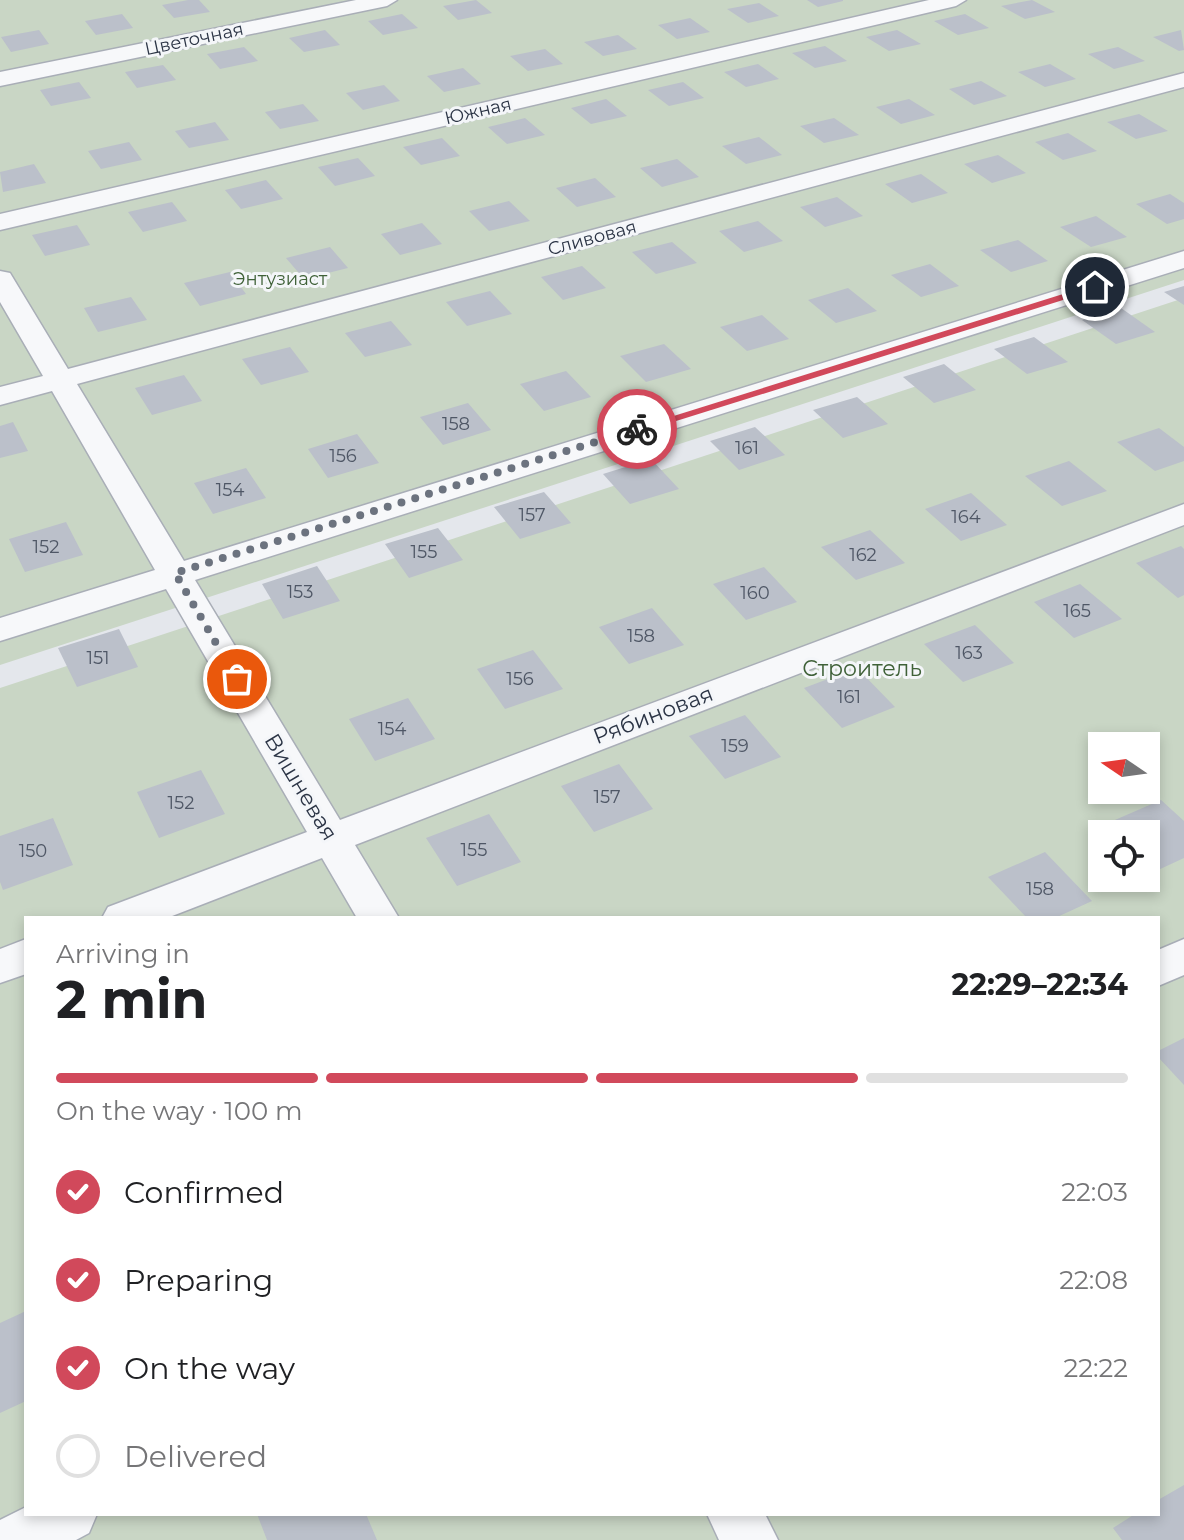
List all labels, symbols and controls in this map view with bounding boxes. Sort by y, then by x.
street label: Цветочная [143,18,245,60]
street label: Южная [442,93,514,129]
street label: Сливовая [545,216,639,260]
pin [1061,253,1129,321]
icon: home [1073,265,1117,309]
park label: Энтузиаст [233,268,328,290]
courier [597,389,677,469]
icon: bike [615,407,659,451]
house number: 158 [442,413,470,435]
house number: 161 [735,437,759,459]
house number: 156 [329,445,357,467]
house number: 154 [216,479,244,501]
house number: 157 [518,504,546,526]
house number: 164 [951,506,981,528]
house number: 152 [33,536,59,558]
house number: 155 [411,541,437,563]
house number: 162 [849,544,877,566]
house number: 153 [287,581,313,603]
house number: 160 [740,582,770,604]
house number: 165 [1063,600,1091,622]
house number: 158 [627,625,655,647]
house number: 163 [955,642,983,664]
pin [203,645,271,713]
house number: 151 [86,647,110,669]
park label: Строитель [802,655,922,682]
icon: bag [215,657,259,701]
house number: 156 [506,668,534,690]
street label: Рябиновая [589,680,717,750]
house number: 161 [837,686,861,708]
house number: 154 [378,718,406,740]
street label: Вишневая [259,729,343,845]
north arrow [1088,732,1160,804]
map controls [1088,732,1160,892]
house number: 159 [721,735,749,757]
house number: 157 [593,786,621,808]
house number: 152 [168,792,194,814]
button: locate [1088,820,1160,892]
house number: 155 [461,839,487,861]
house number: 150 [19,840,47,862]
house number: 158 [1026,878,1054,900]
text: Arriving in [56,938,190,970]
text: 22:29–22:34 [952,966,1128,1003]
text: 2 min [56,968,208,1031]
text: On the way · 100 m [56,1095,303,1127]
icon: check [56,1170,100,1214]
text: Confirmed [124,1174,284,1211]
text: 22:03 [1061,1176,1128,1208]
icon: check [56,1258,100,1302]
text: Preparing [124,1262,273,1299]
text: 22:08 [1059,1264,1128,1296]
icon: check [56,1346,100,1390]
text: On the way [124,1350,295,1387]
text: 22:22 [1063,1352,1128,1384]
text: Delivered [124,1438,267,1475]

